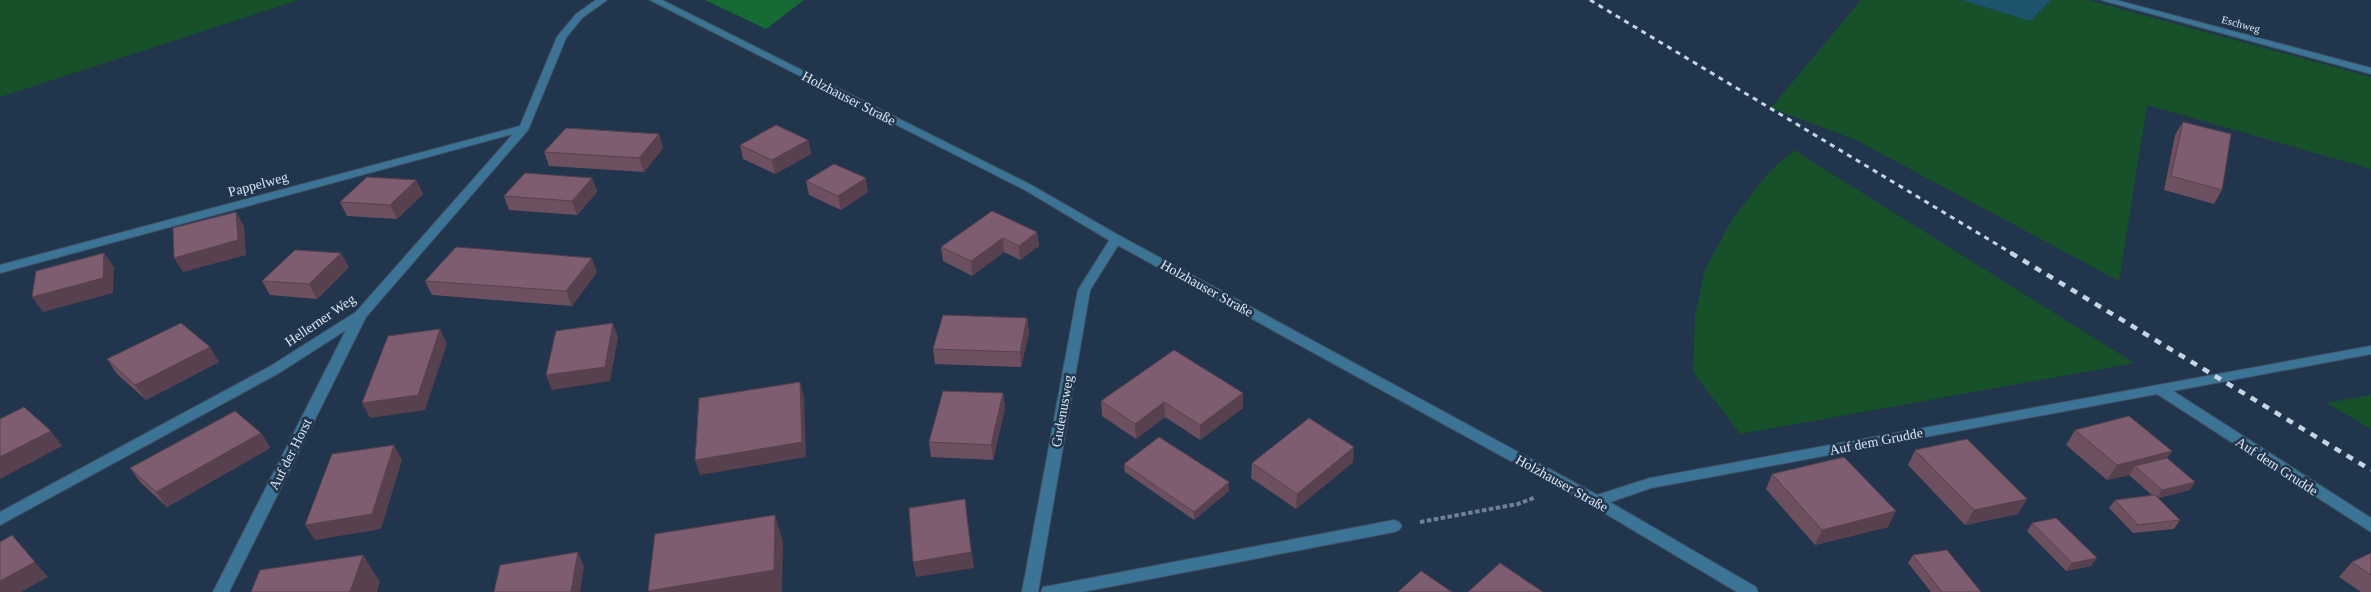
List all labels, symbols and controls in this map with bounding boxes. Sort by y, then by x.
street label: Eschweg [2220,13,2262,35]
street label: Holzhauser Straße [799,68,898,129]
street label: Pappelweg [227,169,290,200]
street label: Holzhauser Straße [1158,257,1255,320]
street label: Hellerner Weg [282,291,358,349]
street label: Gudenusweg [1049,374,1076,448]
street label: Auf der Horst [266,416,315,492]
street label: Auf dem Grudde [1828,425,1924,458]
street label: Auf dem Grudde [2233,434,2321,499]
street label: Holzhauser Straße [1513,452,1610,515]

